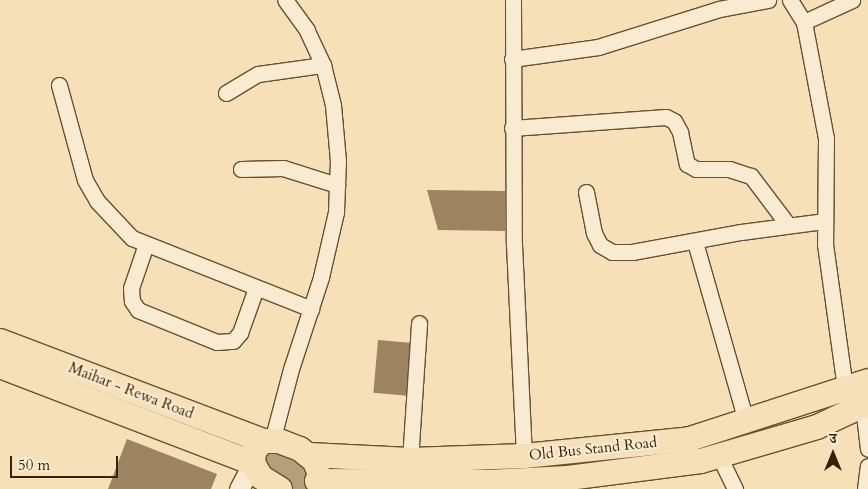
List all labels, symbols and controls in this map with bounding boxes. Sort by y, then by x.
street label: Maihar - Rewa Road [66,359,196,423]
north arrow [808,429,858,479]
text: उ [829,429,837,448]
street label: Old Bus Stand Road [528,433,658,465]
scale bar [12,446,120,478]
text: 50 m [18,455,50,475]

